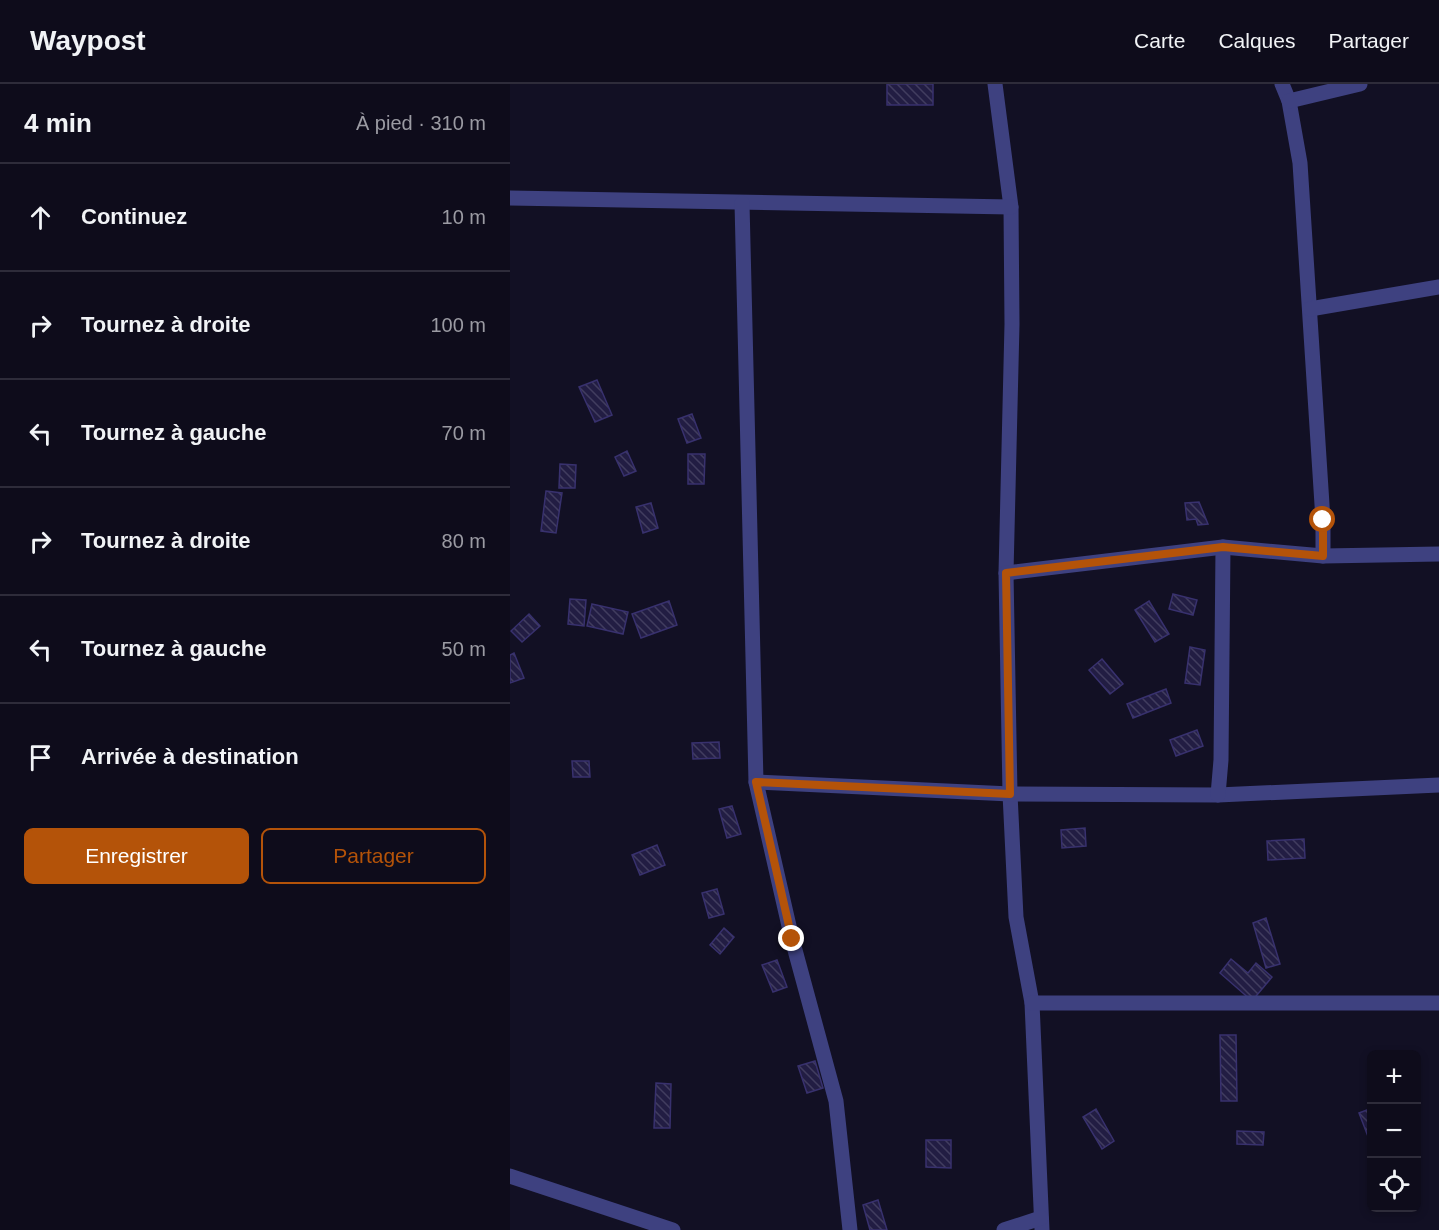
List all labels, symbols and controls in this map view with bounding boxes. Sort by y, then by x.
text: Waypost [30,25,146,56]
text: Carte [1134,29,1185,52]
text: Calques [1218,29,1295,52]
text: Partager [1328,29,1409,52]
text: 4 min [24,108,92,138]
text: À pied · 310 m [356,112,486,134]
icon: ahead [24,201,57,234]
text: Continuez [81,204,187,229]
text: 10 m [442,206,486,228]
icon: right [24,309,57,342]
text: Tournez à droite [81,312,251,337]
text: 100 m [430,314,486,336]
icon: left [24,417,57,450]
text: Tournez à gauche [81,420,266,445]
text: 70 m [442,422,486,444]
route start [1309,506,1335,532]
icon: right [24,525,57,558]
text: Tournez à droite [81,528,251,553]
text: 80 m [442,530,486,552]
icon: left [24,633,57,666]
text: Tournez à gauche [81,636,266,661]
text: 50 m [442,638,486,660]
icon: arrive [24,741,57,774]
text: Arrivée à destination [81,744,299,769]
button: Enregistrer [24,828,249,884]
button: Partager [261,828,486,884]
route end [778,925,804,951]
map controls [1367,1050,1421,1212]
button: + [1367,1050,1421,1104]
button: − [1367,1104,1421,1158]
button: locate [1367,1158,1421,1212]

